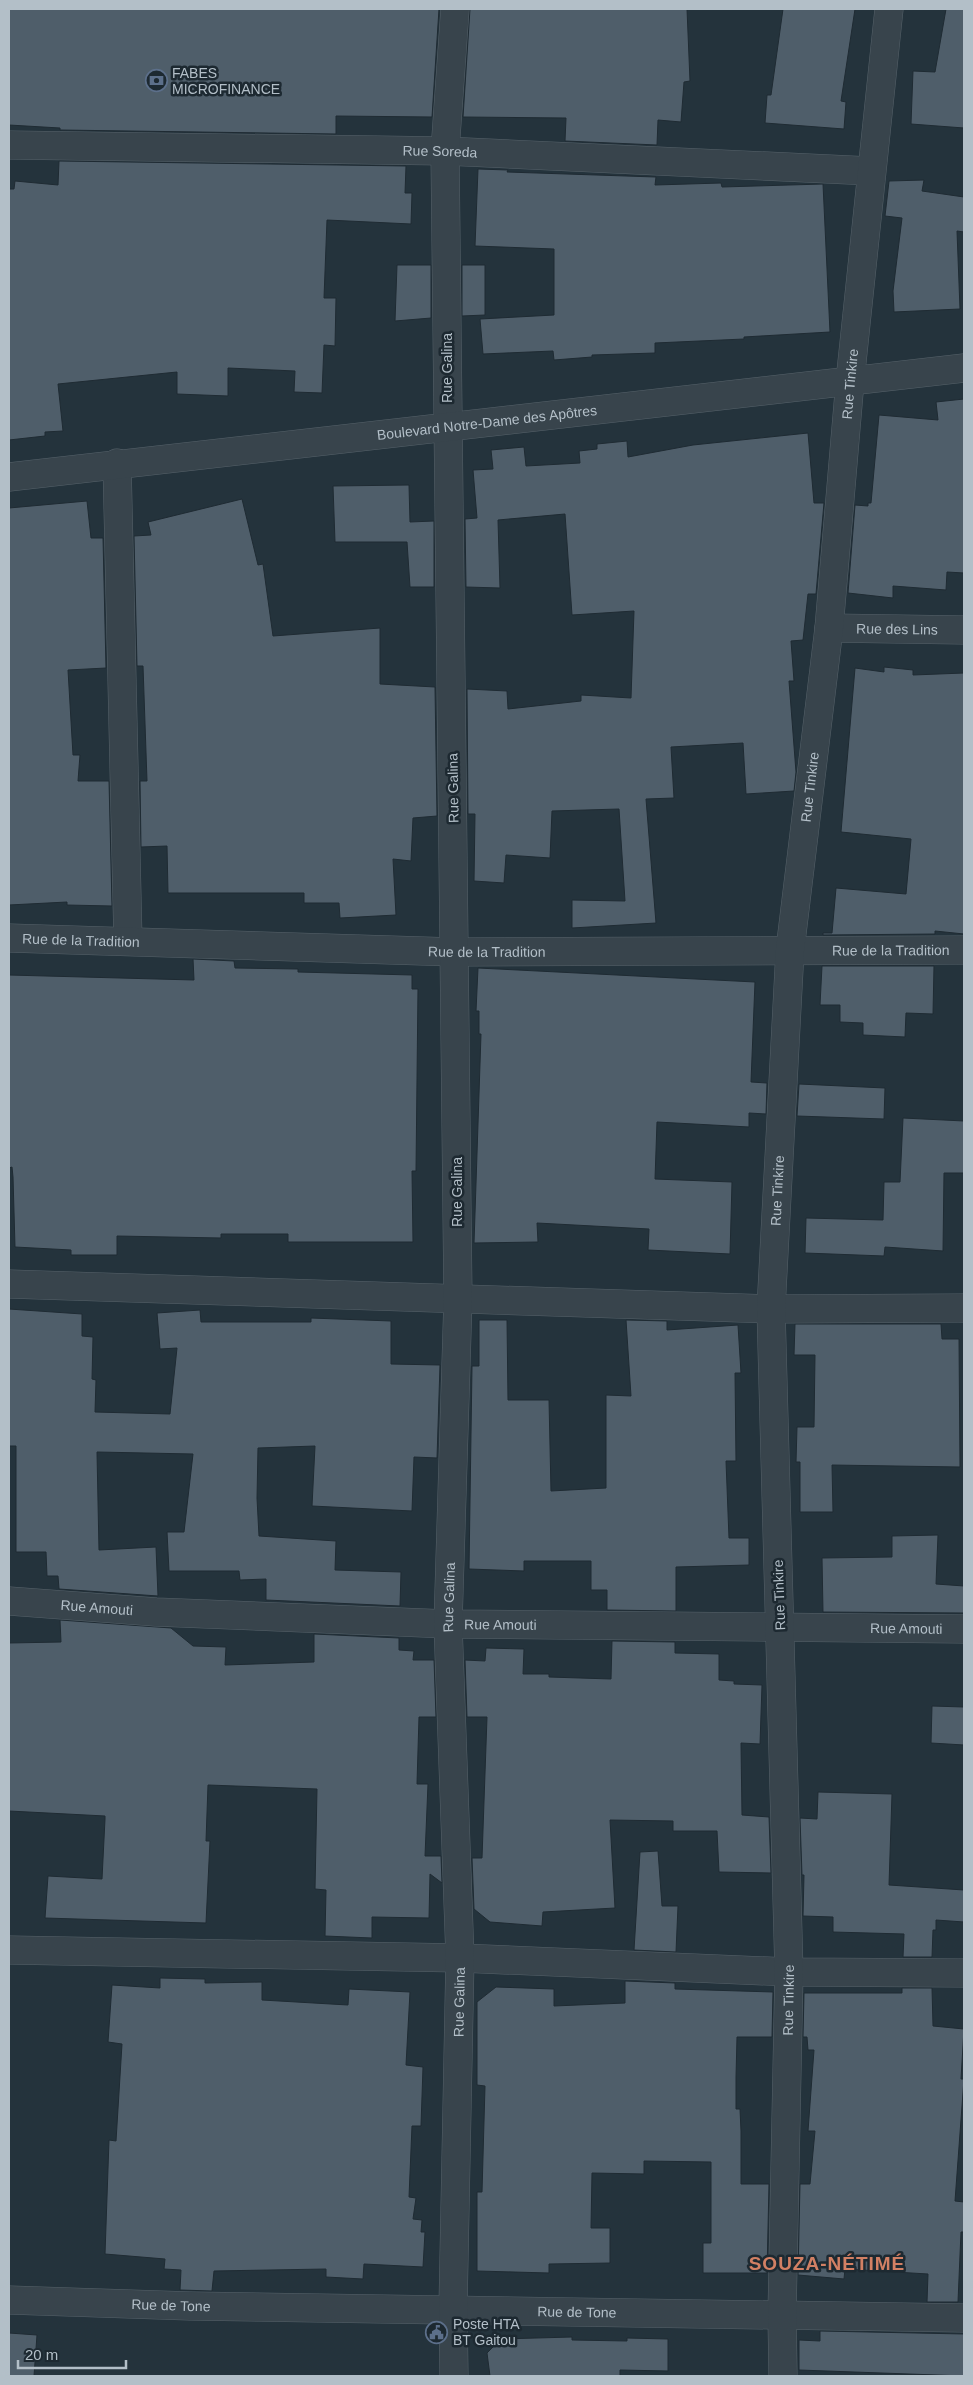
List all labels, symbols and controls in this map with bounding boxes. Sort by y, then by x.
place label: FABES MICROFINANCE [172,65,280,97]
bank icon: FABES MICROFINANCE [144,69,168,93]
street label: Rue Soreda [402,142,478,161]
street label: Rue Galina [439,333,455,403]
street label: Rue Tinkire [839,348,861,420]
street label: Boulevard Notre-Dame des Apôtres [376,402,598,443]
street label: Rue des Lins [856,620,938,638]
street label: Rue Tinkire [798,751,822,823]
street label: Rue Galina [444,753,462,823]
street label: Rue de la Tradition [22,930,140,950]
street label: Rue de la Tradition [832,942,950,959]
street label: Rue de la Tradition [428,943,546,960]
street label: Rue Tinkire [767,1154,787,1226]
street label: Rue Galina [449,1157,465,1227]
street label: Rue Tinkire [770,1559,788,1631]
street label: Rue Galina [440,1562,458,1633]
street label: Rue Amouti [60,1597,133,1618]
street label: Rue Amouti [464,1616,537,1633]
street label: Rue Amouti [870,1620,943,1637]
street label: Rue Tinkire [780,1964,797,2036]
street label: Rue Galina [450,1967,468,2037]
district label: SOUZA-NÉTIMÉ [749,2253,905,2274]
street label: Rue de Tone [131,2296,211,2314]
street label: Rue de Tone [537,2303,617,2321]
place label: Poste HTA BT Gaitou [453,2316,520,2348]
public building icon: Poste HTA BT Gaitou [425,2320,449,2344]
scale bar [18,2338,125,2370]
text: 20 m [25,2346,58,2363]

